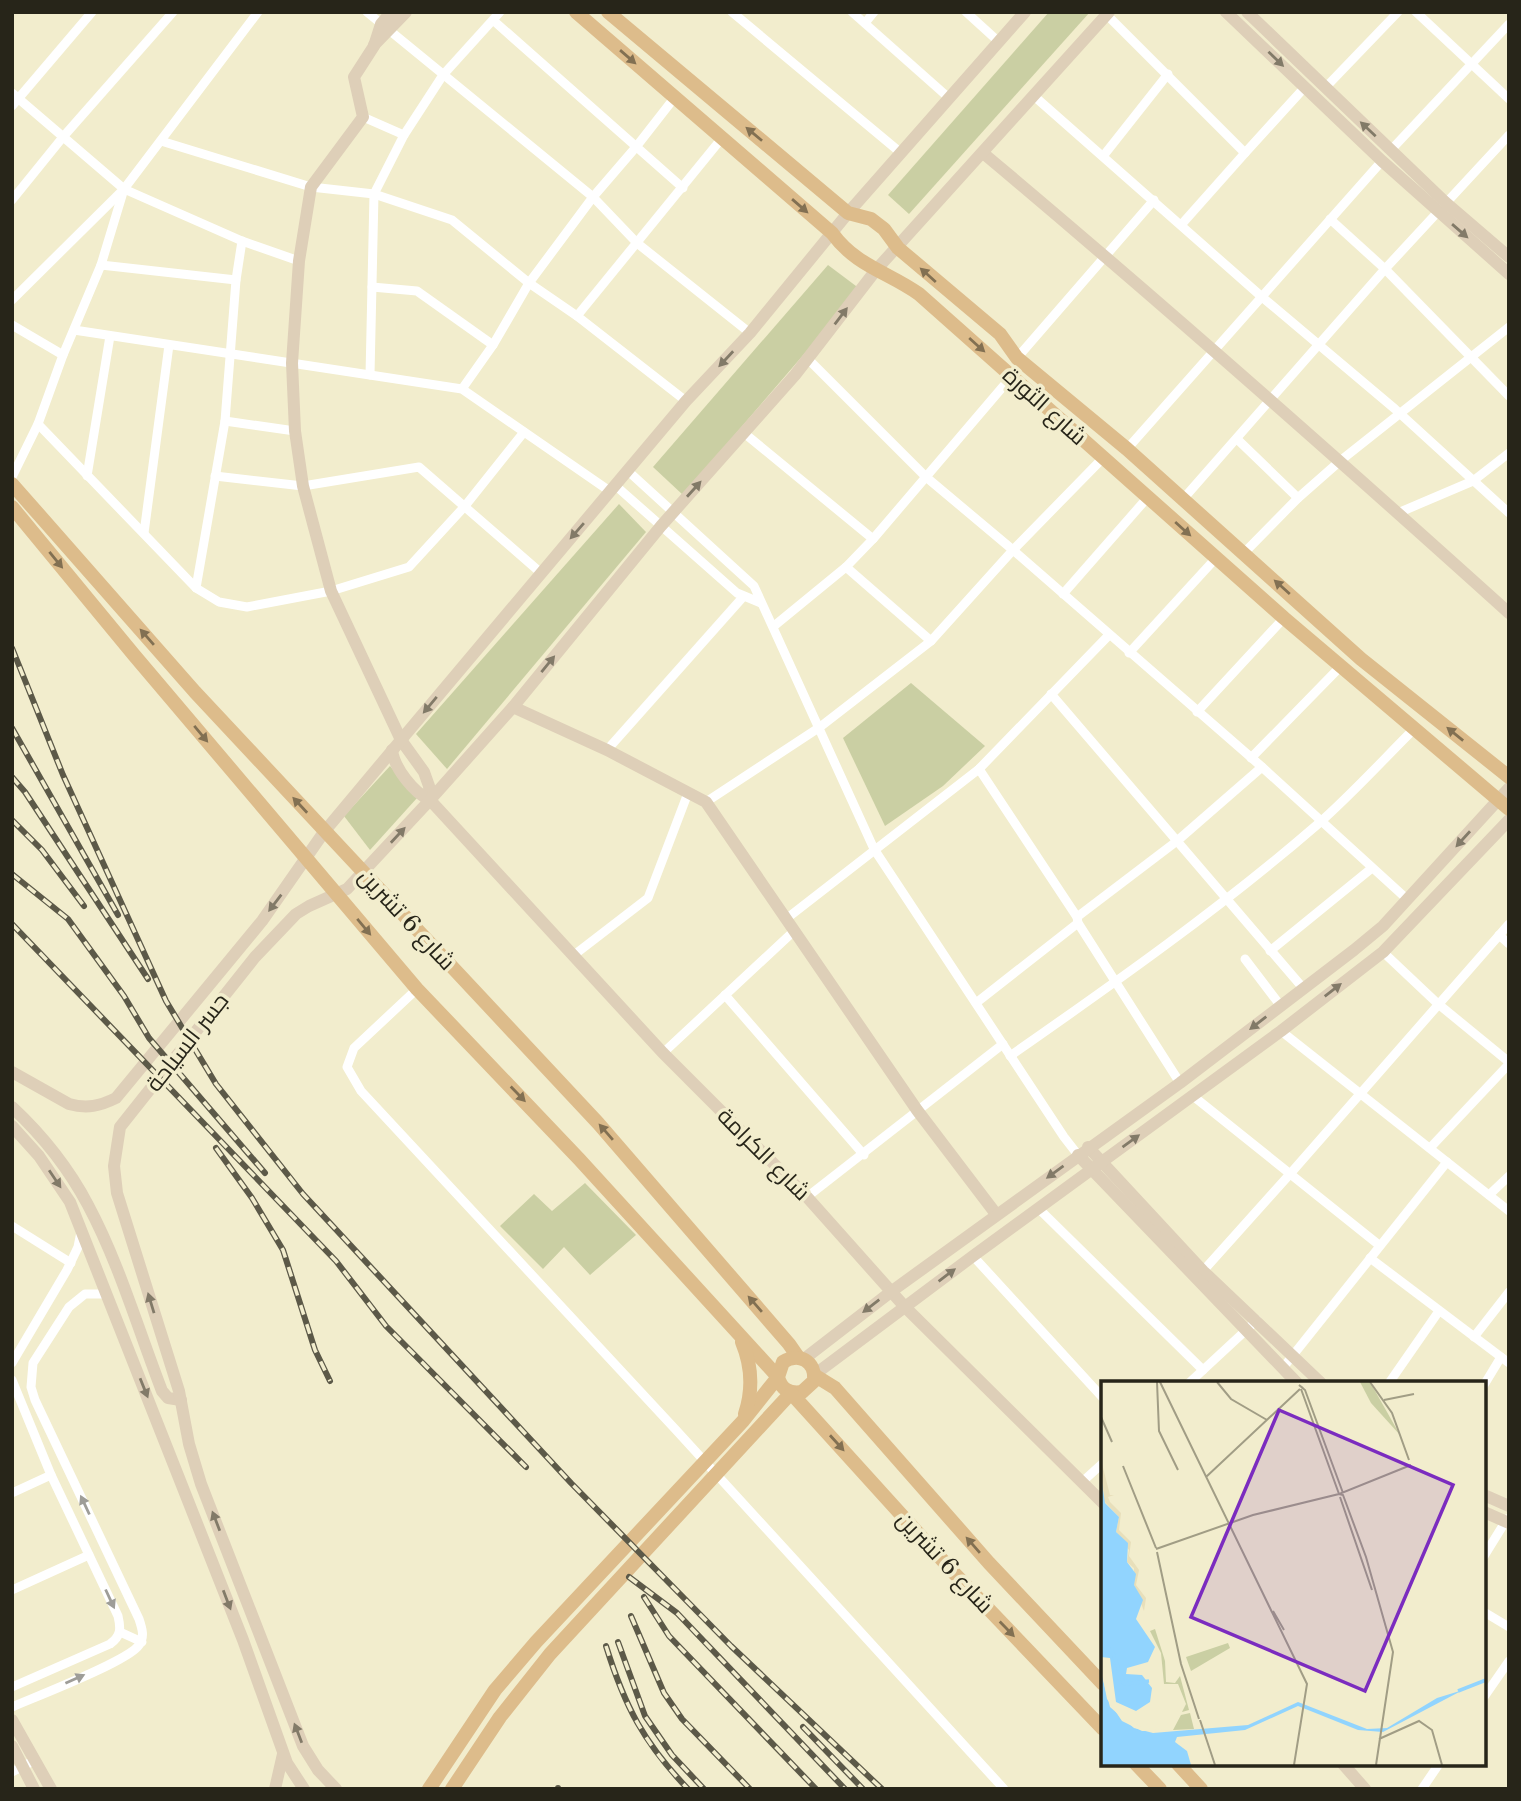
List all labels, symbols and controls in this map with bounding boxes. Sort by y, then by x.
one-way arrow [619,49,636,64]
one-way arrow [1267,50,1284,66]
one-way arrow [1360,121,1377,137]
one-way arrow [745,127,762,142]
one-way arrow [791,197,808,213]
one-way arrow [1451,223,1468,238]
one-way arrow [920,267,937,283]
one-way arrow [834,307,848,325]
one-way arrow [968,337,986,353]
one-way arrow [718,350,734,367]
street label: شارع الثورة [996,361,1093,452]
one-way arrow [685,481,701,498]
one-way arrow [1174,521,1192,537]
one-way arrow [569,522,585,540]
one-way arrow [48,550,63,568]
one-way arrow [1273,580,1290,596]
one-way arrow [139,628,155,646]
one-way arrow [540,655,555,672]
one-way arrow [423,696,438,713]
one-way arrow [193,726,208,743]
one-way arrow [1447,727,1464,742]
one-way arrow [292,797,308,814]
one-way arrow [389,827,405,844]
one-way arrow [1455,830,1471,848]
street label: شارع 6 تشرين [351,862,461,977]
one-way arrow [269,894,283,912]
one-way arrow [356,918,371,935]
one-way arrow [1324,984,1342,998]
street label: جسر السياحة [140,987,234,1097]
one-way arrow [1249,1015,1267,1030]
one-way arrow [509,1085,525,1102]
street label: شارع الكرامة [710,1102,816,1208]
one-way arrow [599,1124,614,1141]
one-way arrow [1122,1134,1140,1148]
one-way arrow [1046,1164,1064,1179]
one-way arrow [48,1170,62,1188]
one-way arrow [938,1269,956,1283]
one-way arrow [145,1292,156,1313]
one-way arrow [747,1295,763,1313]
one-way arrow [863,1299,881,1314]
one-way arrow [138,1377,149,1398]
inset map [1101,1381,1486,1766]
one-way arrow [828,1434,844,1451]
one-way arrow [79,1495,91,1515]
street label: شارع 6 تشرين [889,1505,999,1620]
one-way arrow [210,1510,221,1531]
one-way arrow [965,1536,981,1553]
one-way arrow [104,1589,116,1609]
one-way arrow [221,1589,232,1610]
one-way arrow [999,1620,1016,1637]
one-way arrow [64,1673,85,1684]
one-way arrow [293,1722,304,1743]

